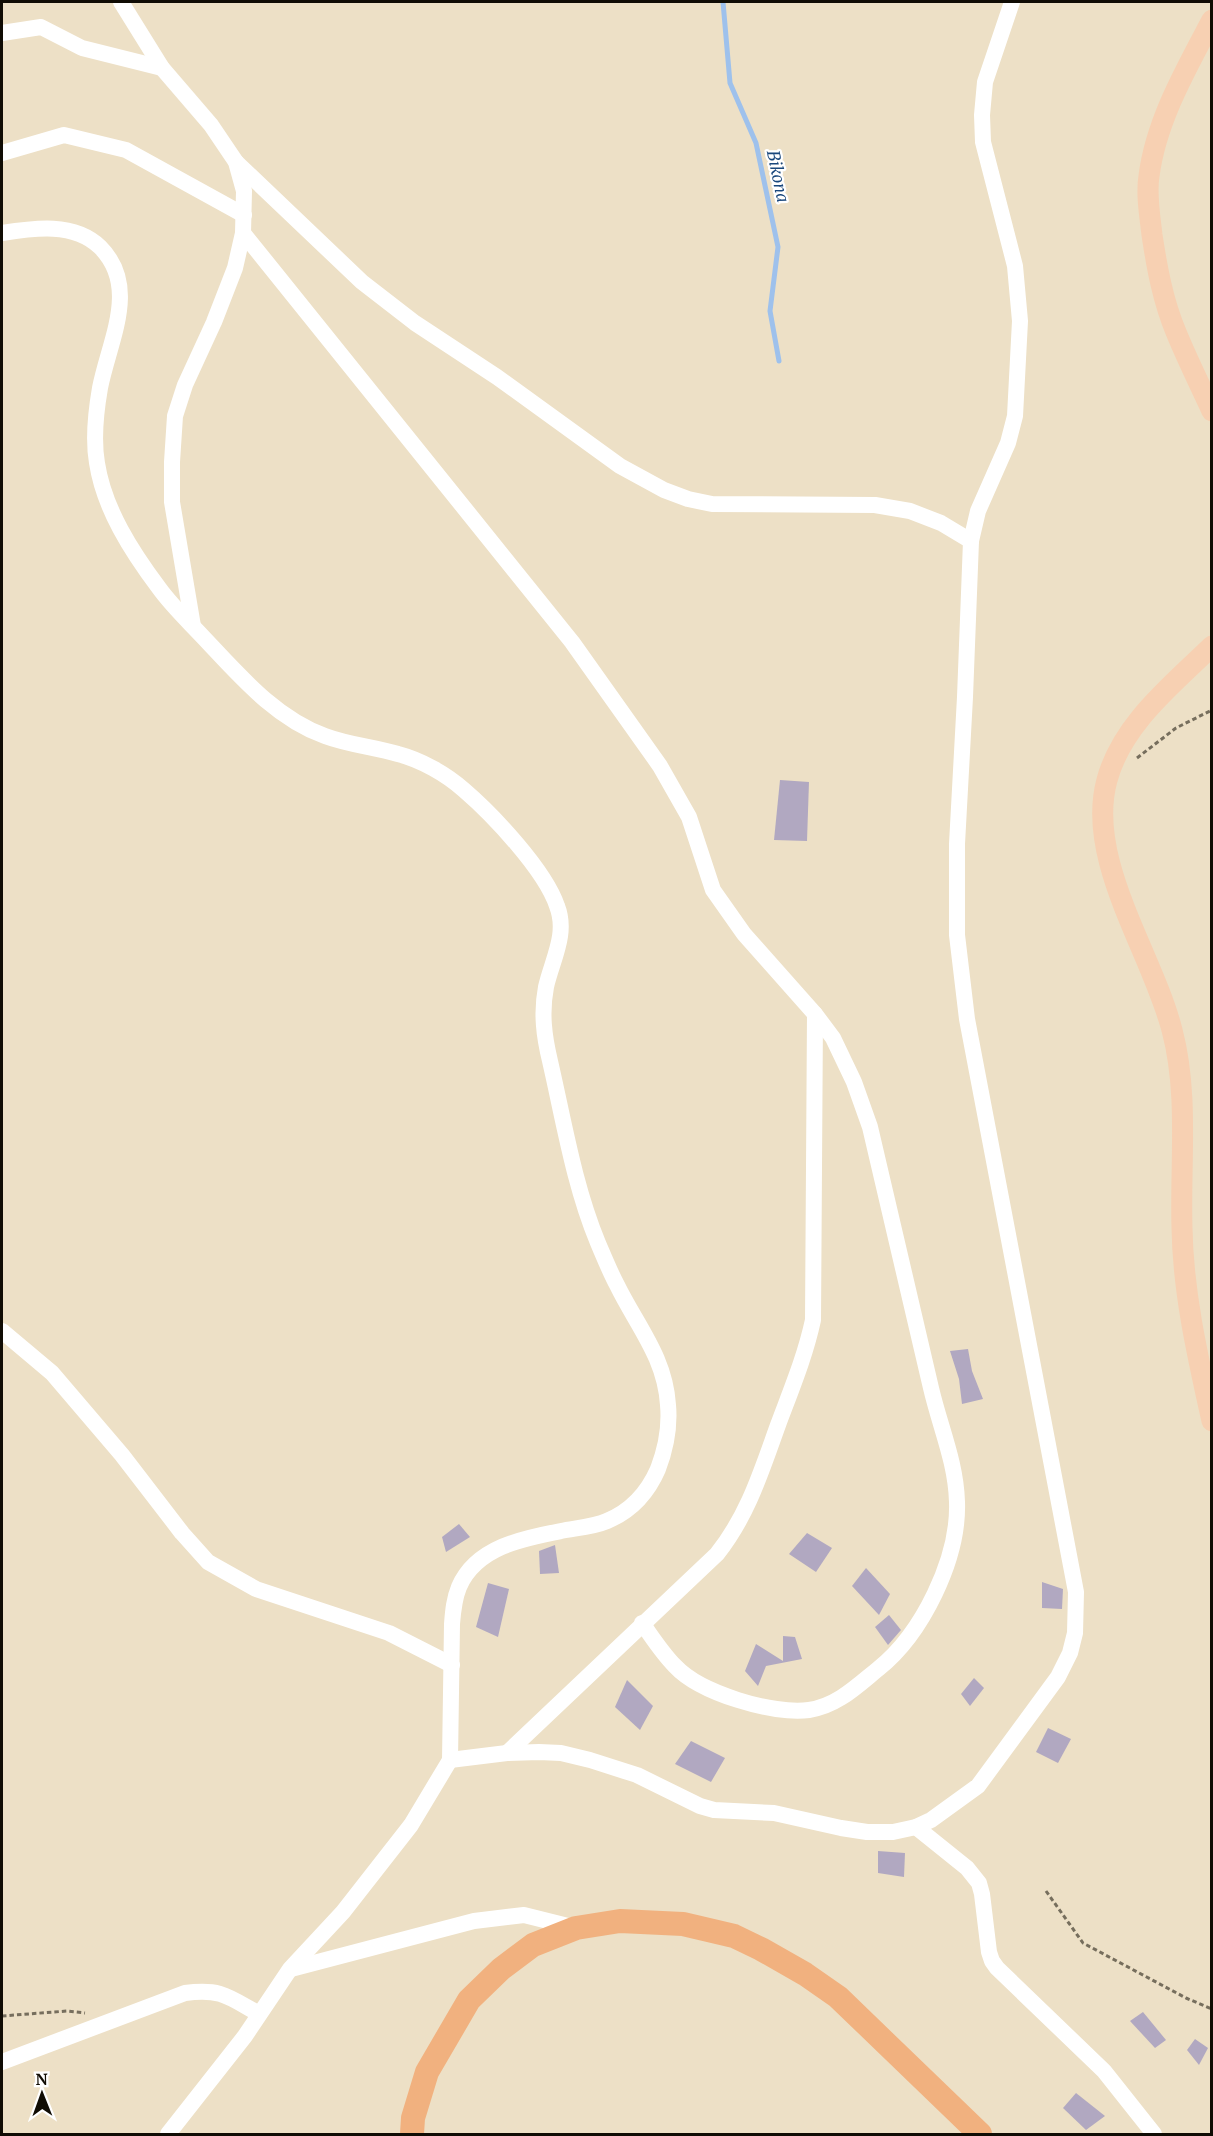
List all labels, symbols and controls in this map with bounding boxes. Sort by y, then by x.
water label: Bikona [762,147,796,204]
north arrow [12,2064,72,2124]
text: N [35,2068,48,2090]

